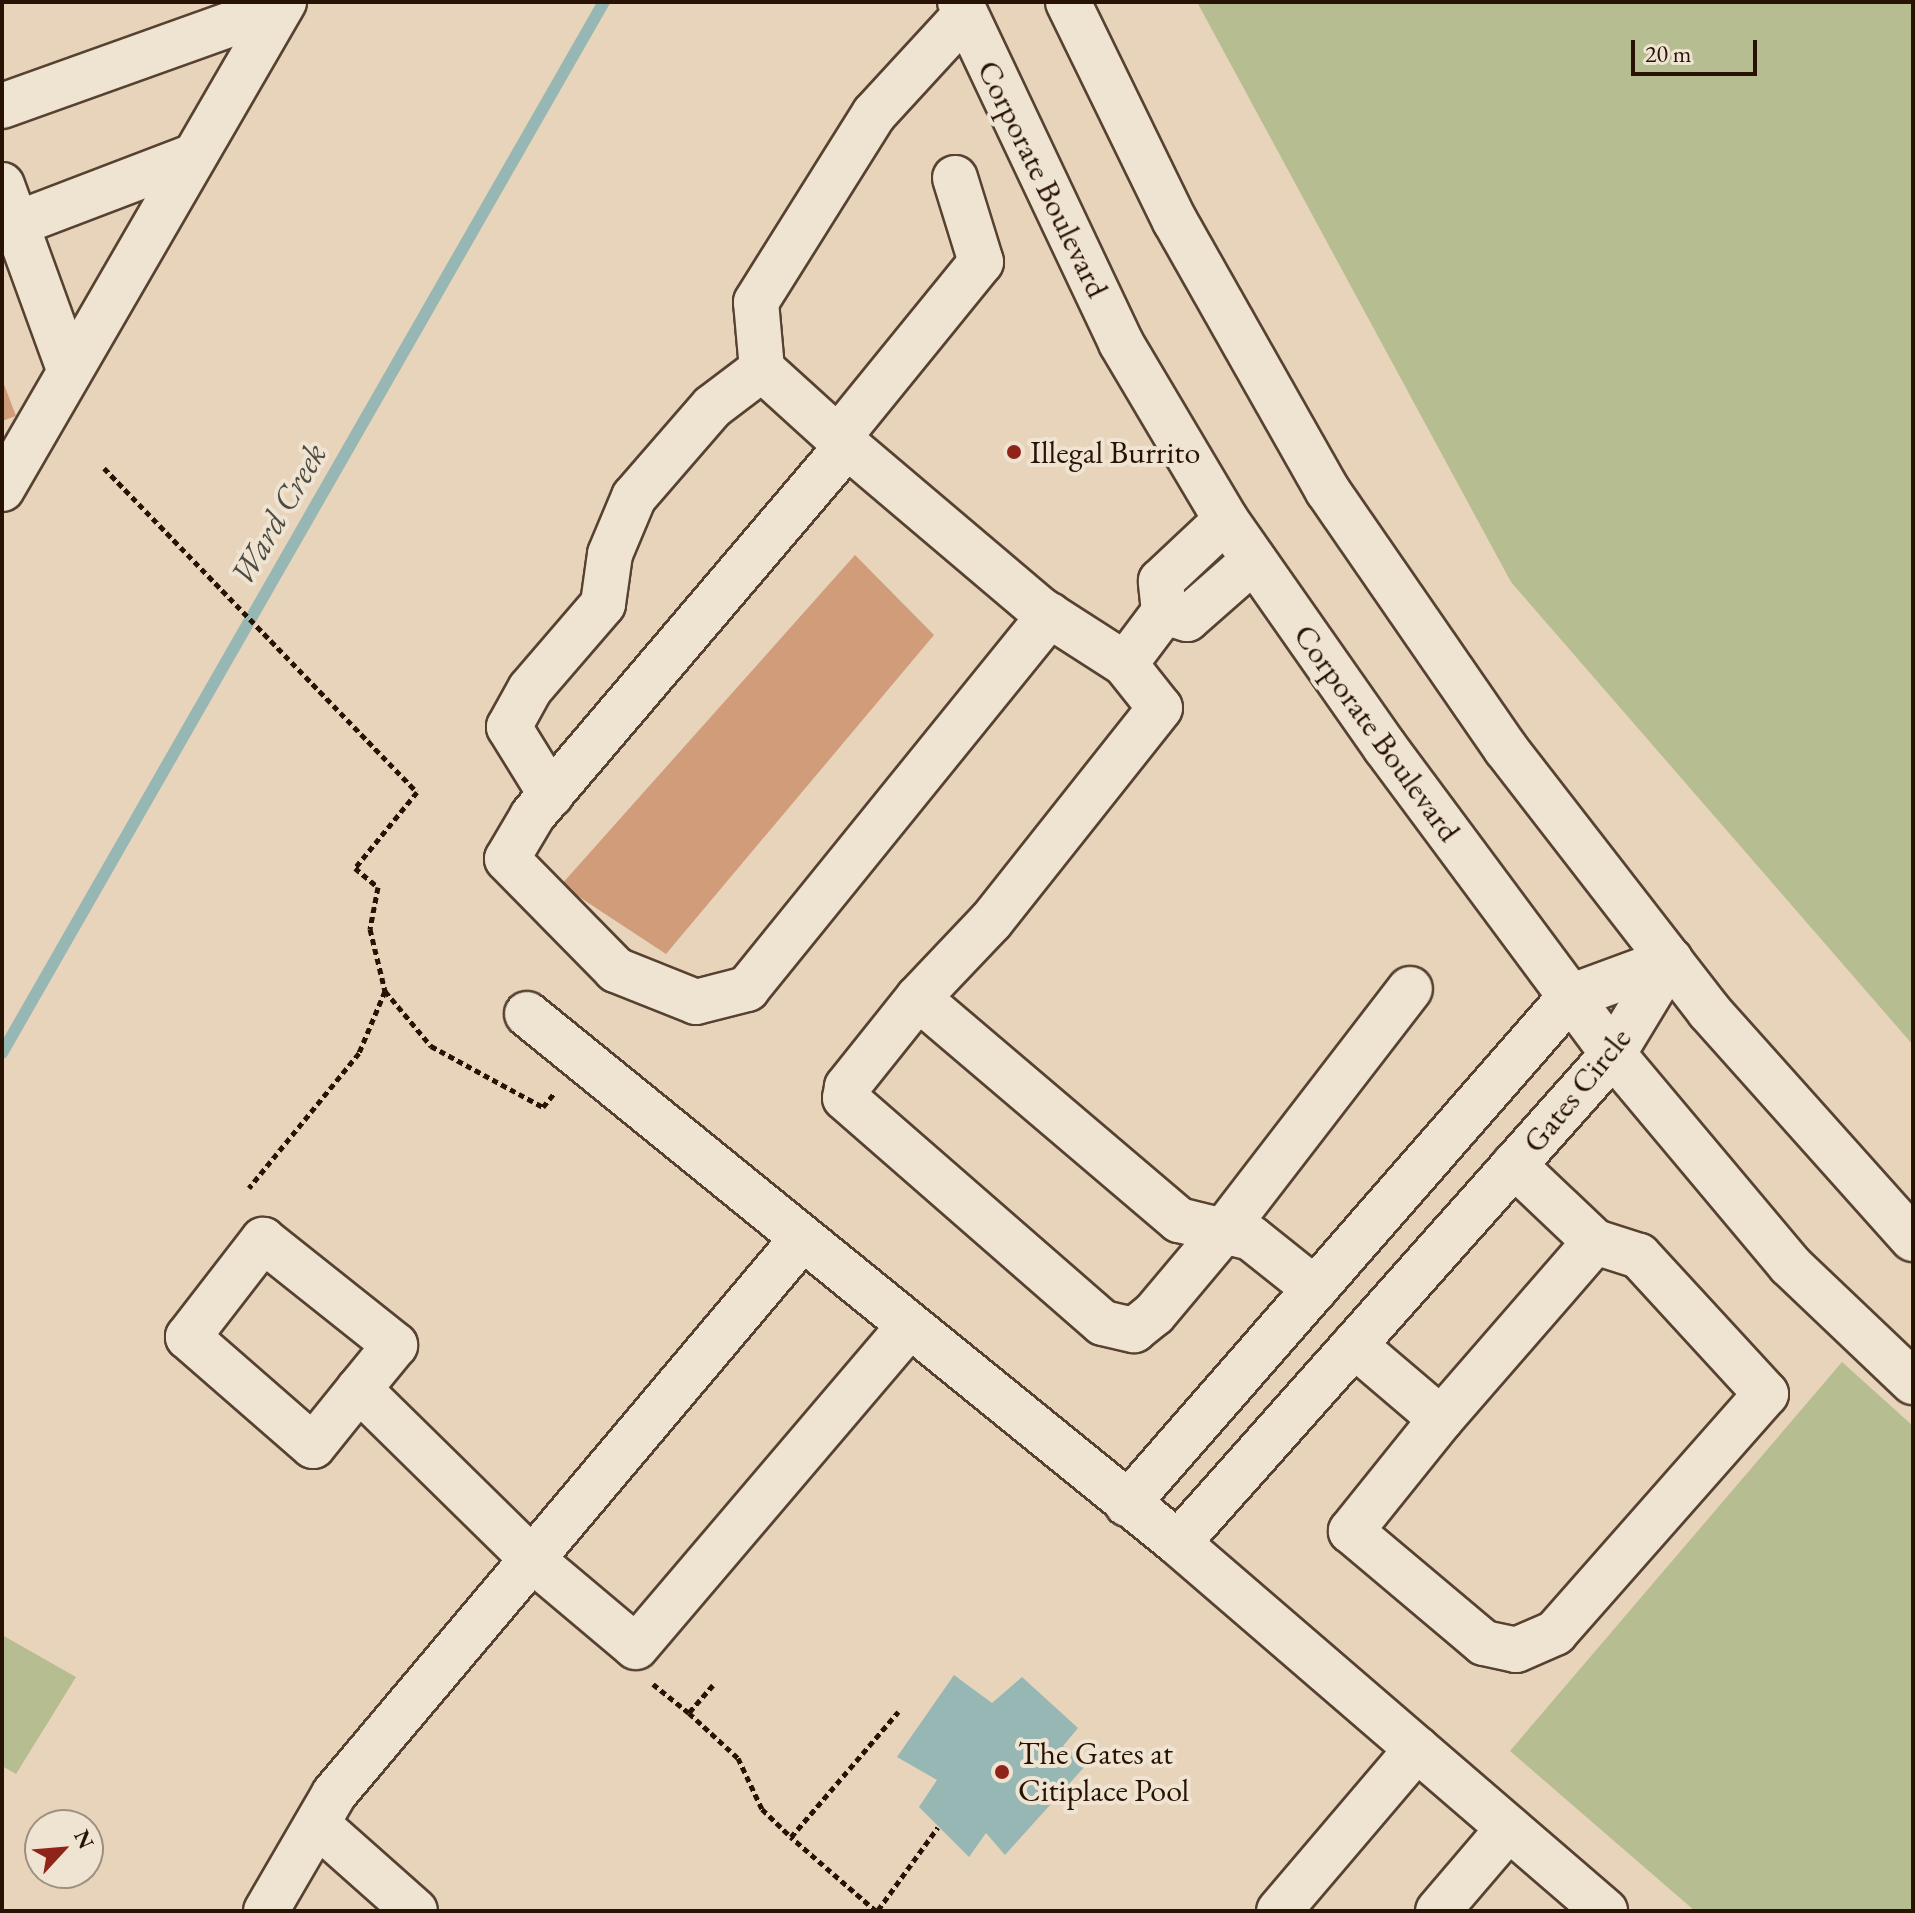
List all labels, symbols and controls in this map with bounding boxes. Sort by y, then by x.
scale bar [1635,24,1761,74]
text: 20 m [1645,38,1692,69]
street label: Corporate Boulevard [969,54,1117,304]
place label: Illegal Burrito [1030,433,1200,471]
water label: Ward Creek [221,436,335,592]
marker: Illegal Burrito [1005,443,1023,461]
street label: Corporate Boulevard [1285,617,1469,849]
street label: Gates Circle [1515,1020,1639,1160]
place label: The Gates at Citiplace Pool [1018,1735,1189,1810]
marker: The Gates at Citiplace Pool [993,1763,1011,1781]
north arrow [24,1809,104,1889]
text: N [67,1825,101,1853]

